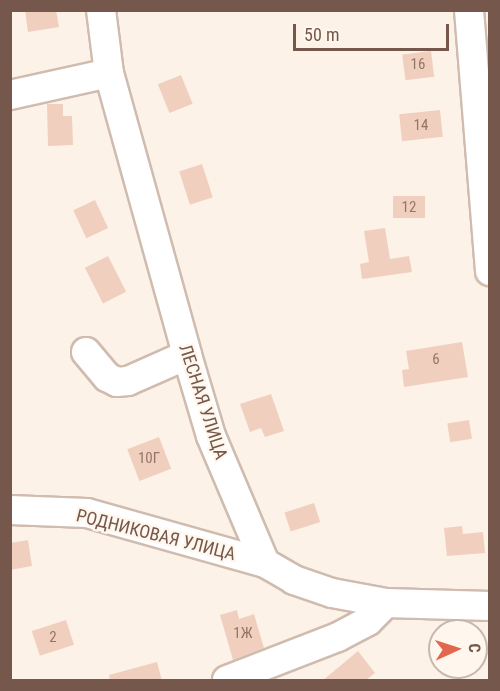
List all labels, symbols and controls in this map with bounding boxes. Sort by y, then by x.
scale bar [296,12,452,50]
text: 50 m [304,24,339,45]
house number: 16 [411,56,425,74]
house number: 14 [414,117,428,135]
house number: 12 [402,199,416,217]
street label: ЛЕСНАЯ УЛИЦА [174,342,232,462]
house number: 6 [432,351,440,369]
house number: 10Г [138,450,160,468]
street label: РОДНИКОВАЯ УЛИЦА [74,505,238,565]
north arrow [428,619,488,679]
house number: 1Ж [233,625,253,643]
house number: 2 [49,629,57,647]
text: С [465,643,484,653]

